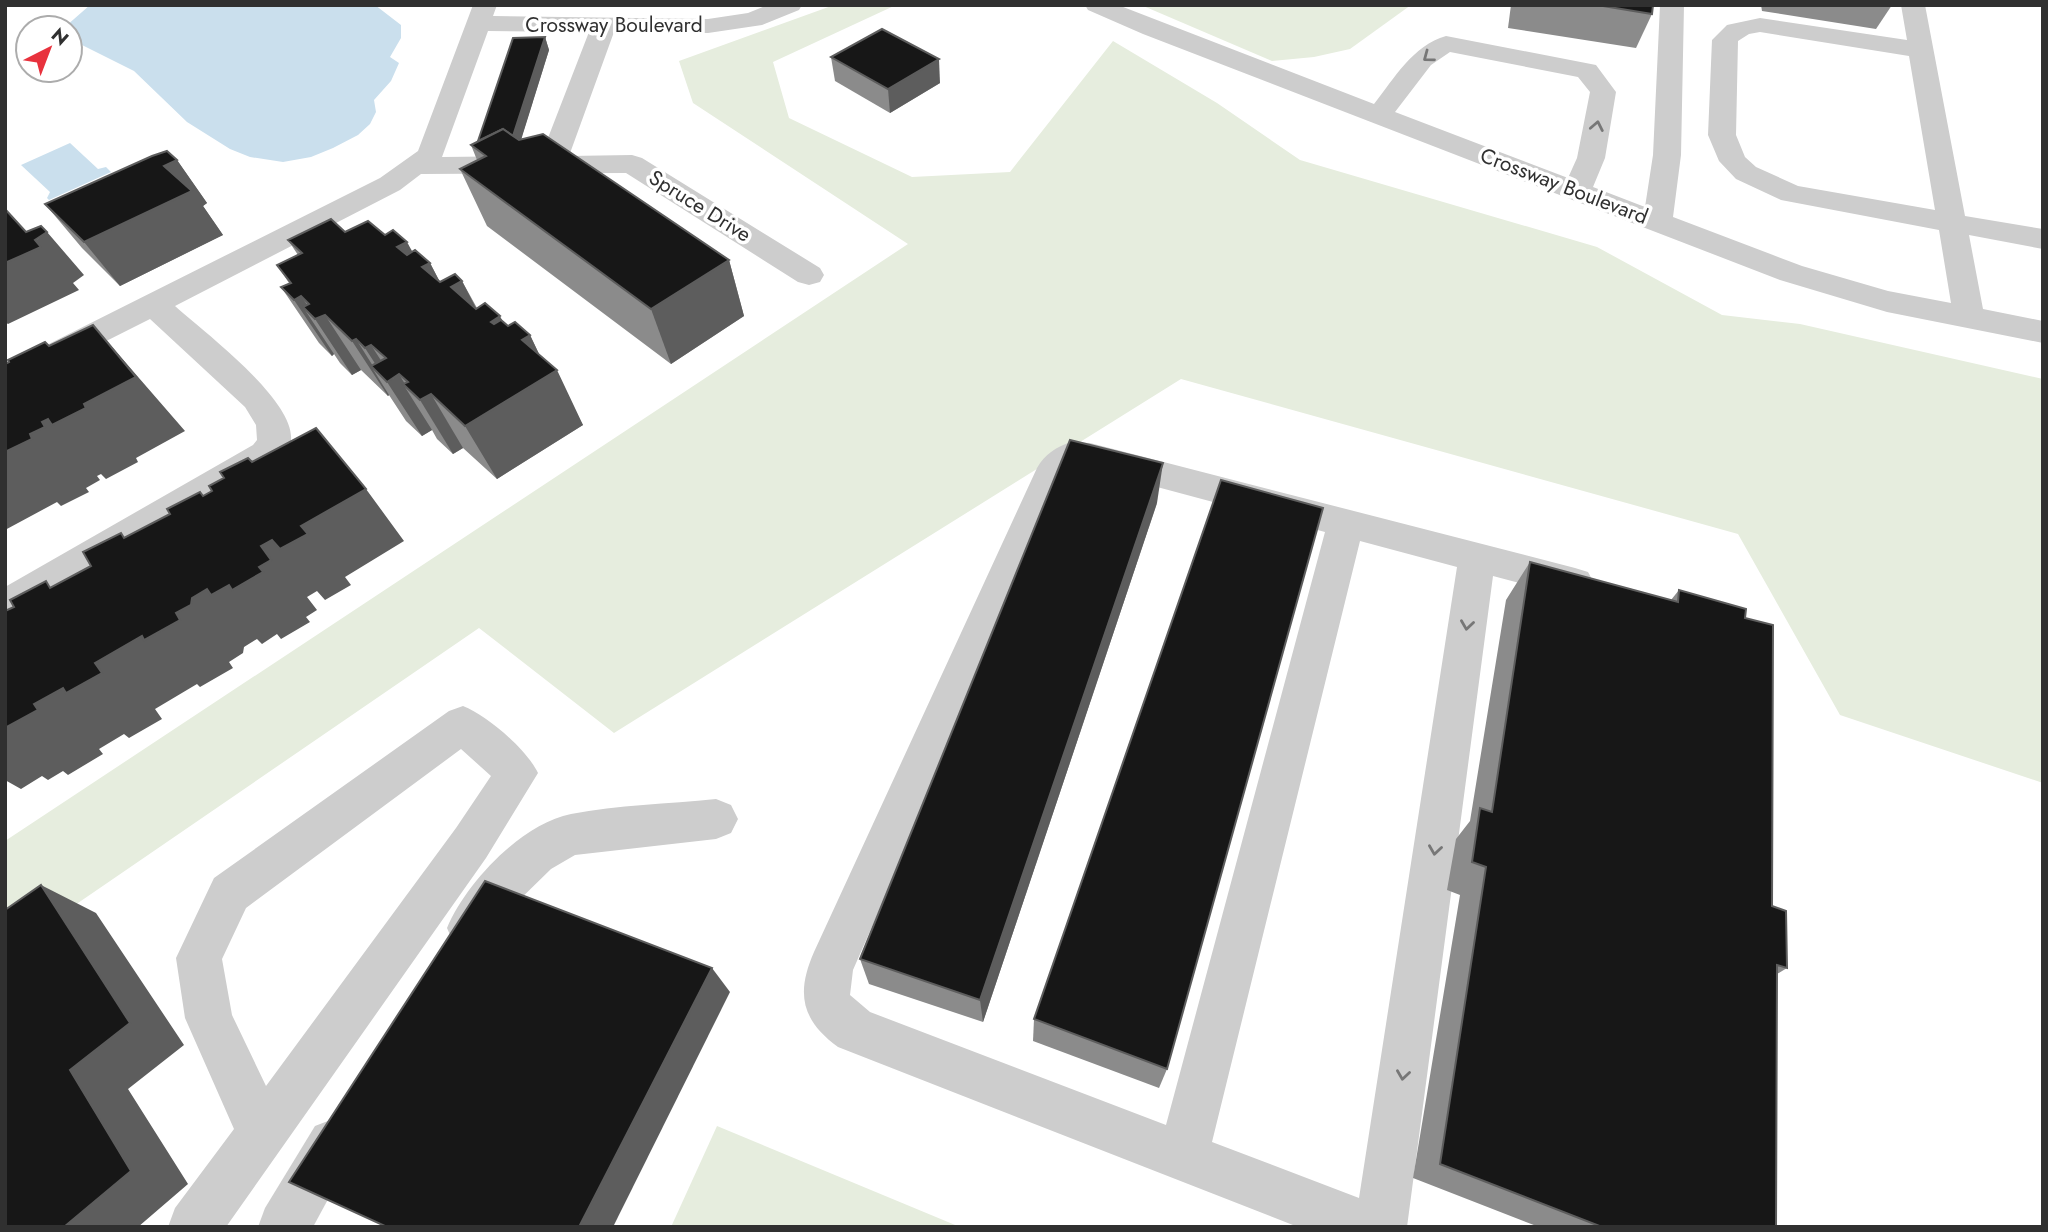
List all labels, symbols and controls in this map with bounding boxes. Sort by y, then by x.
street label: Crossway Boulevard [525,10,703,40]
north arrow [14,14,84,84]
text: N [45,22,75,52]
one-way arrow [1423,49,1435,62]
one-way arrow [1588,120,1603,132]
street label: Crossway Boulevard [1476,140,1652,232]
street label: Spruce Drive [643,163,757,249]
one-way arrow [1460,619,1475,631]
one-way arrow [1428,844,1443,856]
one-way arrow [1396,1069,1411,1081]

